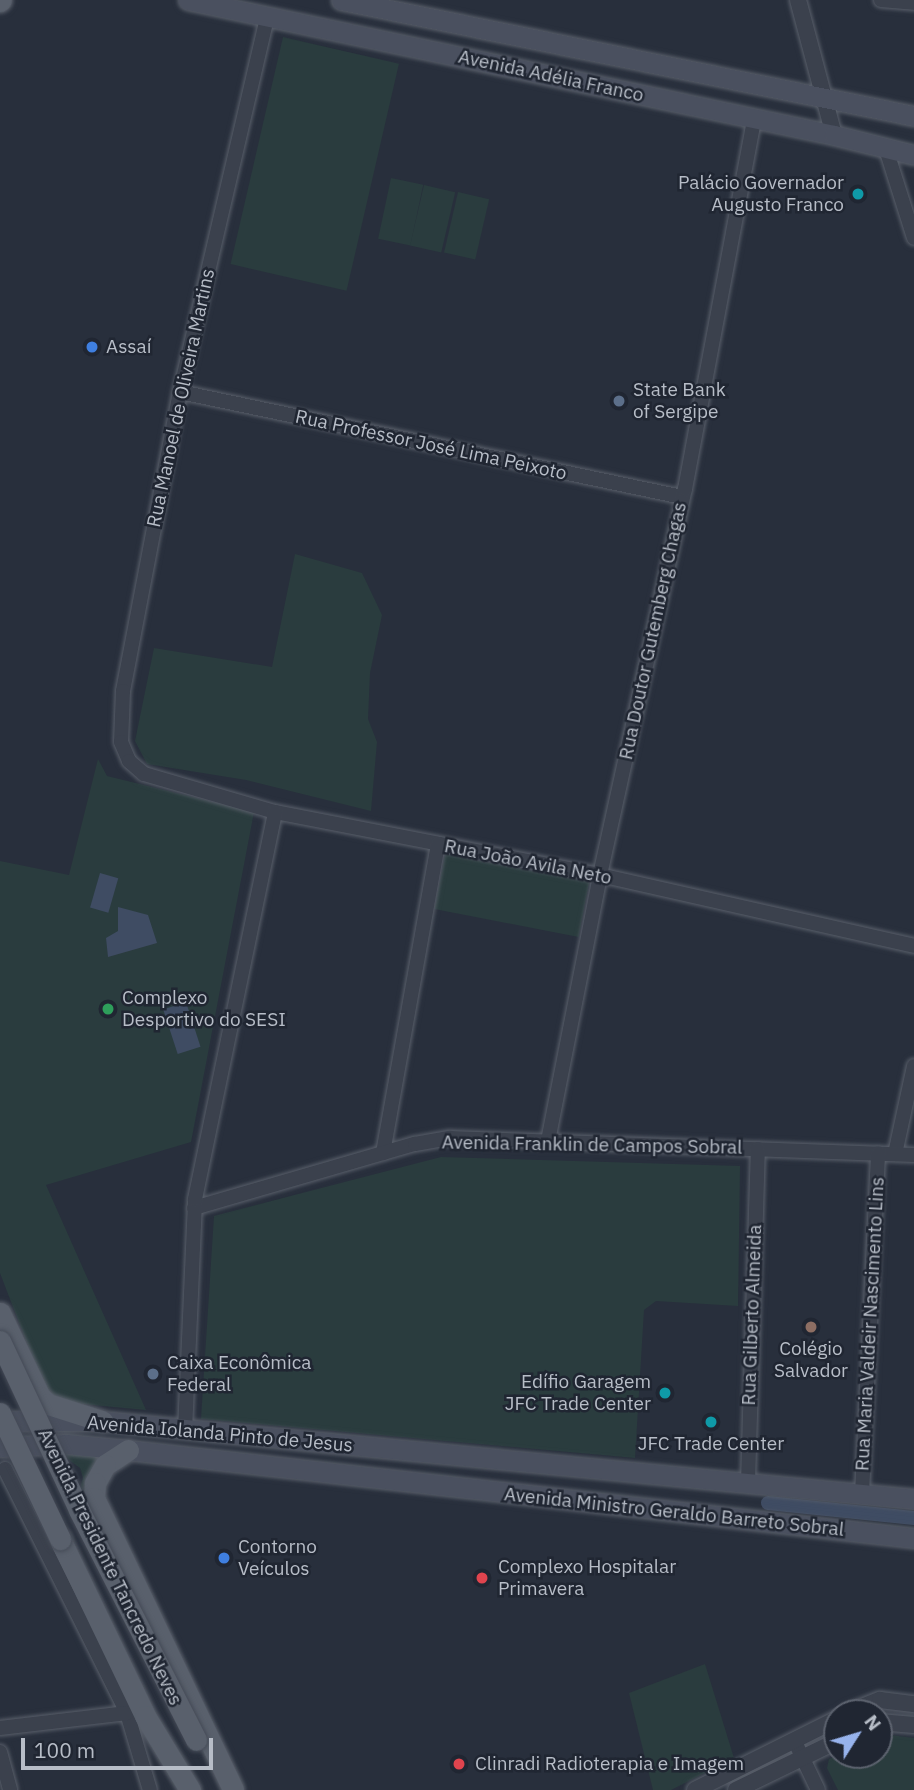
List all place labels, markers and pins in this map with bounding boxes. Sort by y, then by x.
place label: Palácio Governador Augusto Franco [678,172,844,216]
marker: Palácio Governador Augusto Franco [850,186,866,202]
place label: Assaí [106,336,151,358]
marker: Assaí [84,339,100,355]
place label: State Bank of Sergipe [633,379,726,423]
marker: State Bank of Sergipe [611,393,627,409]
place label: Complexo Desportivo do SESI [122,987,286,1031]
marker: Complexo Desportivo do SESI [100,1001,116,1017]
marker: Colégio Salvador [803,1319,819,1335]
place label: Colégio Salvador [774,1338,848,1382]
place label: Caixa Econômica Federal [167,1352,311,1396]
marker: Caixa Econômica Federal [145,1366,161,1382]
place label: Edífio Garagem JFC Trade Center [505,1371,651,1415]
marker: Edífio Garagem JFC Trade Center [657,1385,673,1401]
marker: JFC Trade Center [703,1414,719,1430]
place label: JFC Trade Center [638,1433,784,1455]
place label: Contorno Veículos [238,1536,317,1580]
marker: Contorno Veículos [216,1550,232,1566]
place label: Complexo Hospitalar Primavera [498,1556,676,1600]
marker: Complexo Hospitalar Primavera [472,1568,492,1588]
place label: Clinradi Radioterapia e Imagem [475,1753,744,1775]
marker: Clinradi Radioterapia e Imagem [449,1754,469,1774]

